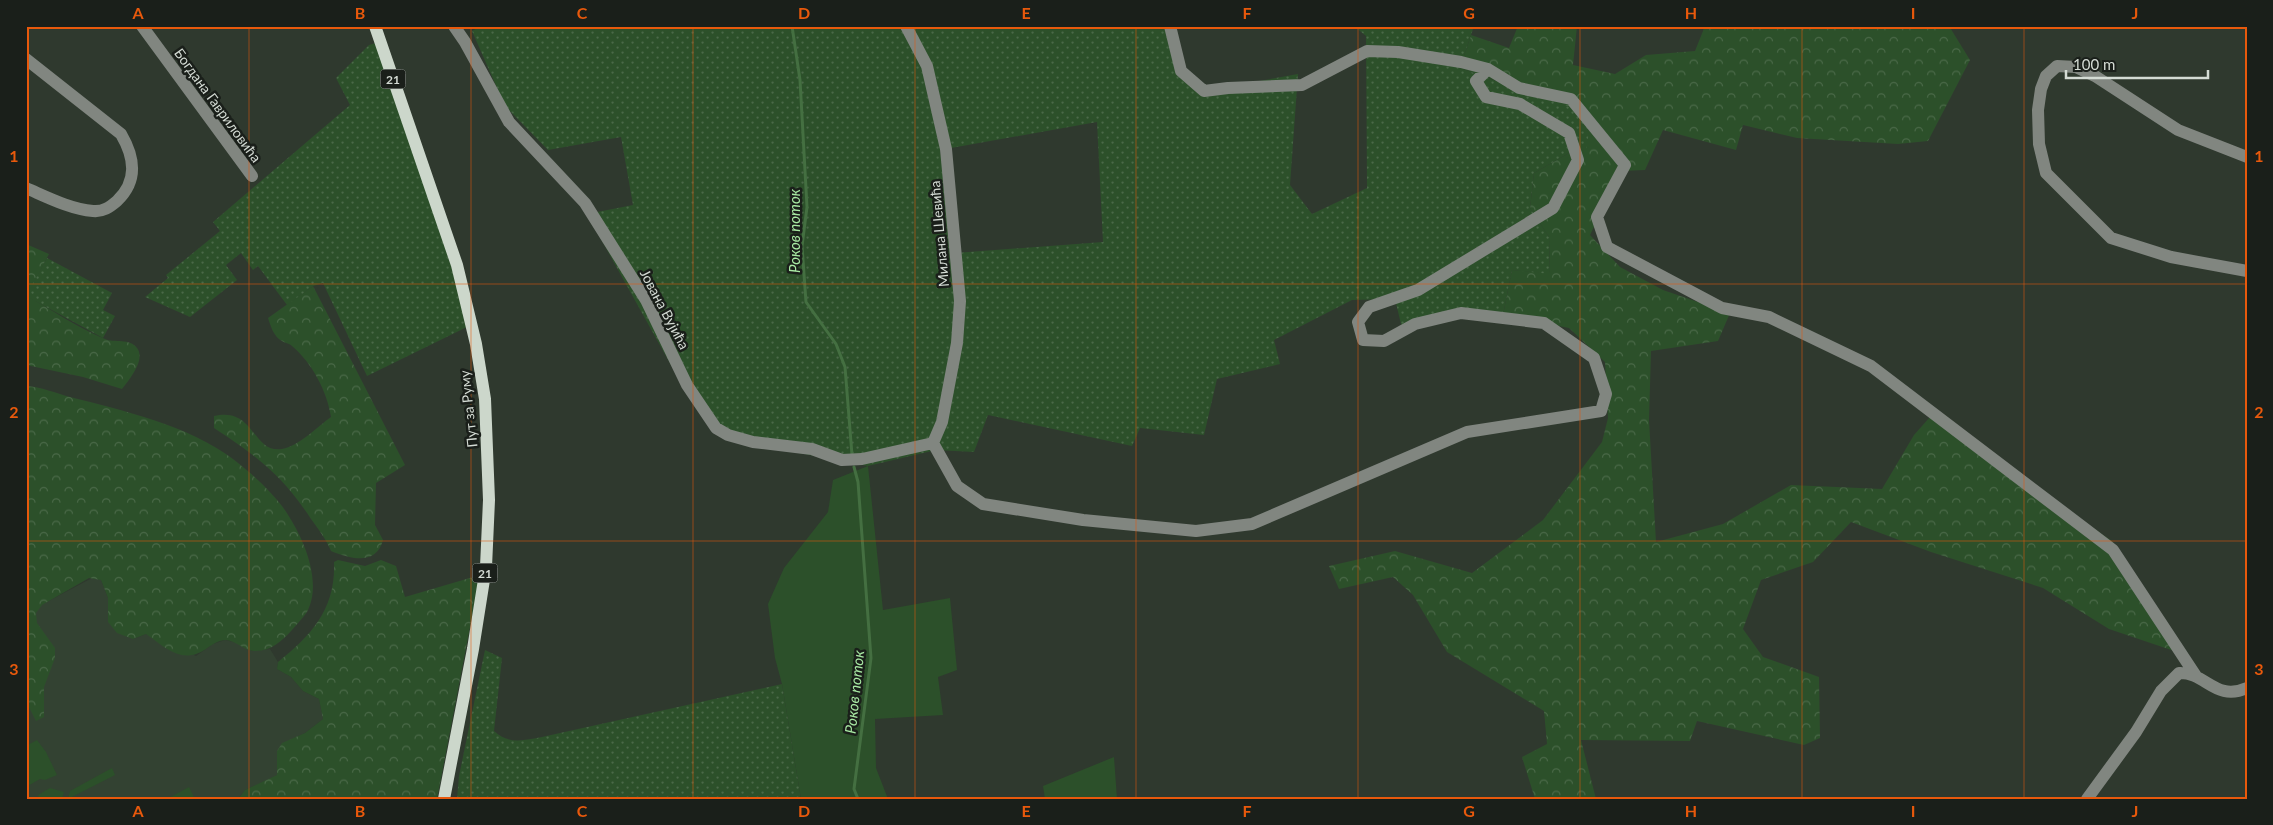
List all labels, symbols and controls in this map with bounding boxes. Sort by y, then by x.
text: A [131,3,144,22]
text: B [355,3,365,22]
text: C [577,3,588,22]
text: D [798,3,810,22]
text: E [1021,3,1031,22]
text: F [1242,3,1252,22]
text: G [1463,3,1475,22]
text: H [1685,3,1697,22]
text: I [1911,3,1915,22]
text: J [2132,3,2138,22]
street label: Богдана Гавриловића [171,45,265,165]
scale bar [2066,48,2208,80]
text: 100 m [2073,55,2115,73]
road number: 21 [380,70,406,88]
text: 1 [9,146,19,165]
text: 1 [2254,146,2264,165]
street label: Милана Шевића [926,180,952,288]
water label: Роков поток [785,188,803,273]
street label: Јована Вујића [637,266,693,352]
street label: Пут за Руму [455,369,481,448]
text: 2 [9,402,19,421]
text: 2 [2254,402,2264,421]
road number: 21 [472,564,498,582]
water label: Роков поток [841,649,867,735]
text: 3 [9,659,19,678]
text: 3 [2254,659,2264,678]
text: A [131,801,144,820]
text: B [355,801,365,820]
text: C [577,801,588,820]
text: D [798,801,810,820]
text: E [1021,801,1031,820]
text: F [1242,801,1252,820]
text: G [1463,801,1475,820]
text: H [1685,801,1697,820]
text: I [1911,801,1915,820]
text: J [2132,801,2138,820]

